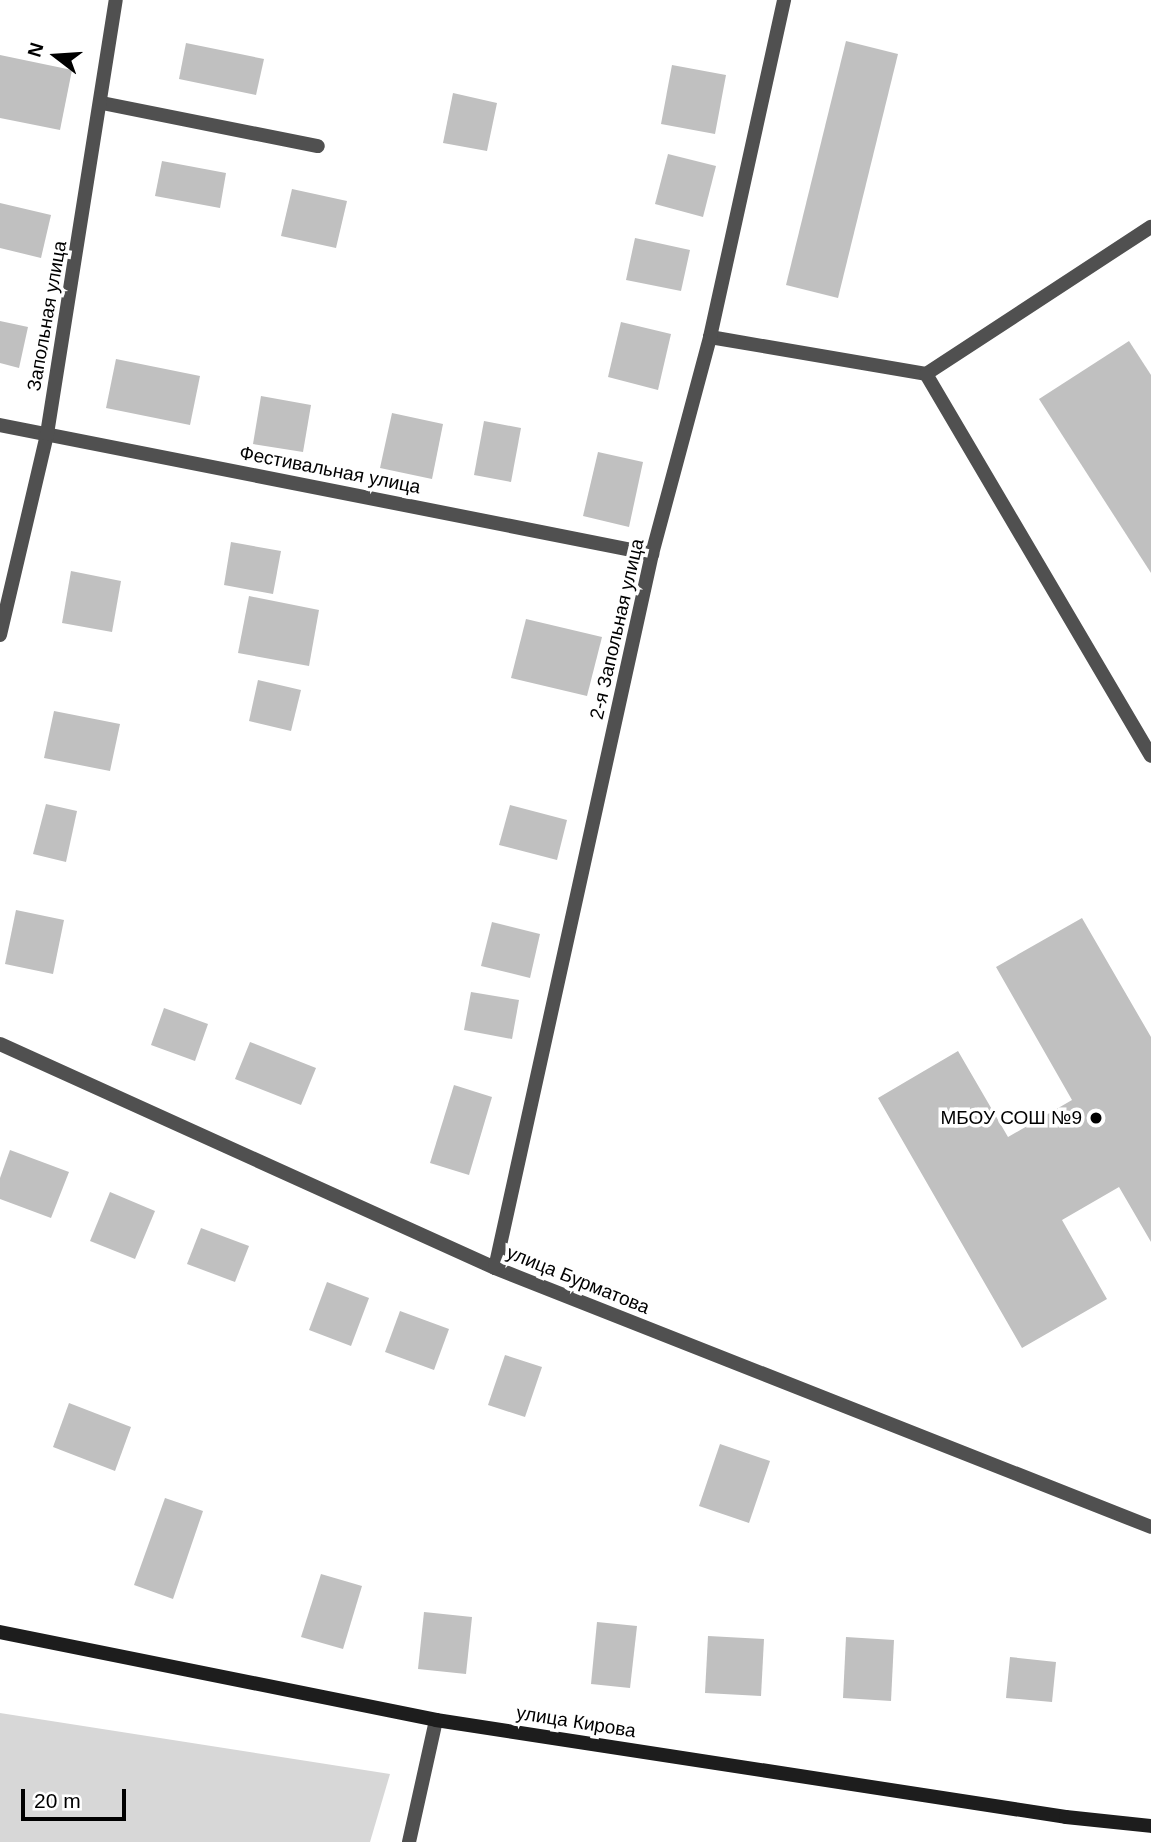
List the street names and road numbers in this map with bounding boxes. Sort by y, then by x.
street label: Запольная улица [23,239,71,393]
street label: Фестивальная улица [237,441,423,499]
street label: 2-я Запольная улица [585,536,649,722]
street label: улица Бурматова [503,1241,653,1319]
street label: улица Кирова [515,1701,637,1743]

